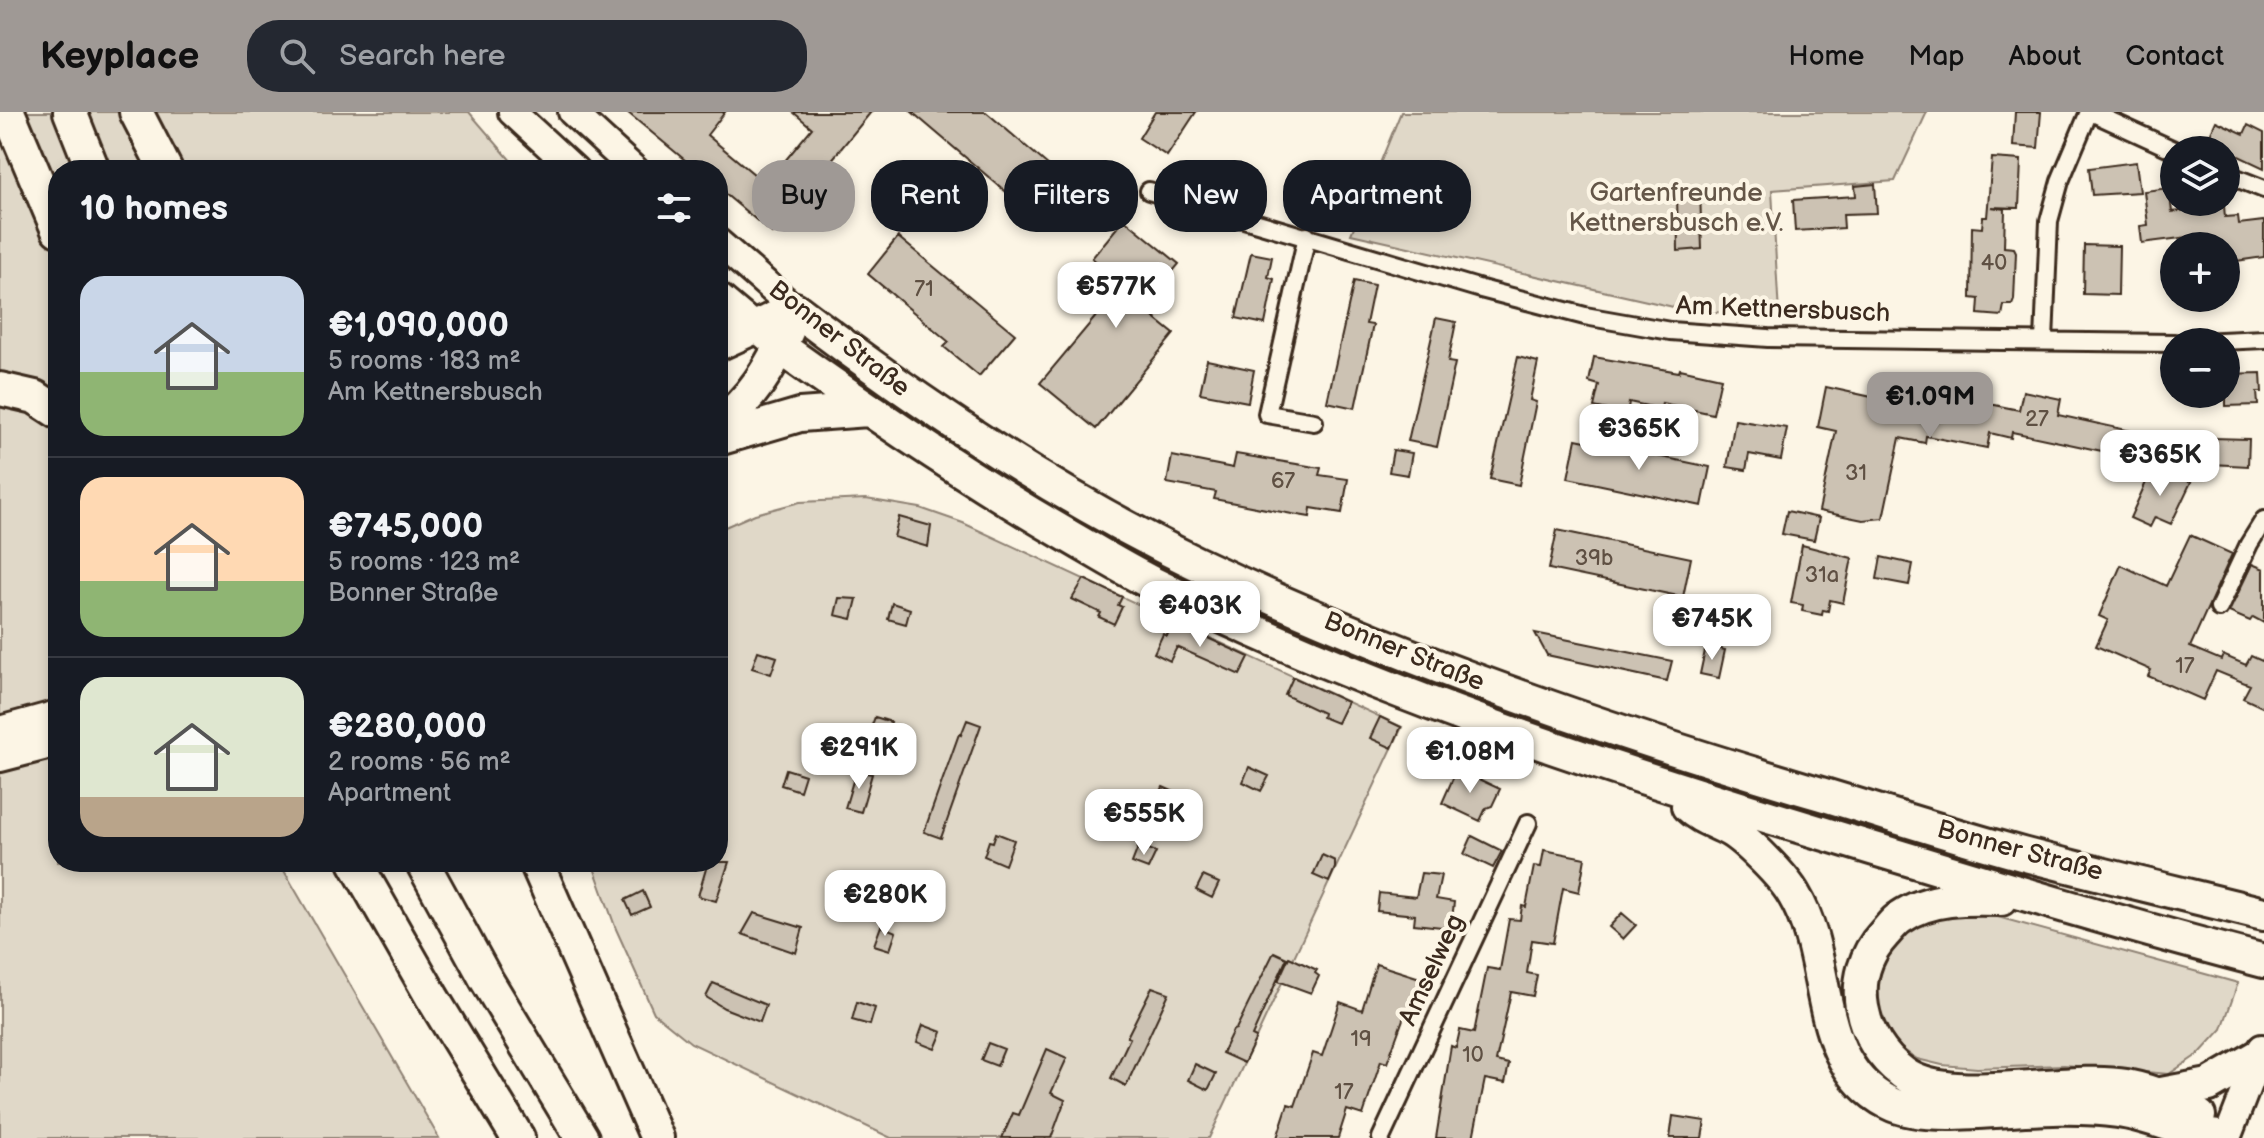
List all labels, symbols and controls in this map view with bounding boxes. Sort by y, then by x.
search box [247,20,807,92]
text: Keyplace [40,34,199,79]
icon: search [275,34,319,78]
text: Search here [339,38,506,74]
text: Home [1788,40,1864,73]
text: Map [1908,40,1965,73]
text: About [2009,40,2081,73]
text: Contact [2125,40,2224,73]
map controls [2160,136,2240,408]
button: layers [2160,136,2240,216]
chip: Buy [752,160,855,232]
chip: Rent [871,160,988,232]
chip: Filters [1004,160,1138,232]
chip: New [1154,160,1267,232]
chip: Apartment [1283,160,1471,232]
park label: Gartenfreunde Kettnersbusch e.V. [1569,178,1783,239]
icon: filters [652,186,696,230]
text: 10 homes [80,188,228,229]
button: + [2160,232,2240,312]
house number: 40 [1981,250,2007,277]
pin: €577K [1060,262,1172,330]
text: €577K [1076,272,1157,303]
street label: Bonner Straße [762,274,916,404]
house number: 71 [914,276,934,303]
street label: Am Kettnersbusch [1675,291,1891,329]
text: €1,090,000 [328,305,509,346]
icon: home [144,308,240,404]
button: − [2160,328,2240,408]
text: 5 rooms · 183 m² [328,346,521,377]
pin: €1.09M [1865,372,1995,440]
text: Am Kettnersbusch [328,377,543,408]
text: €1.09M [1885,382,1975,413]
pin: €365K [1583,404,1695,472]
house number: 27 [2025,406,2049,433]
text: €365K [1597,414,1681,445]
pin: €365K [2104,430,2216,498]
text: €365K [2118,440,2202,471]
house number: 31 [1845,460,1867,487]
house number: 67 [1271,468,1295,495]
text: €745,000 [328,506,483,547]
icon: home [144,509,240,605]
house number: 39b [1575,545,1613,572]
text: 5 rooms · 123 m² [328,547,520,578]
house number: 31a [1805,562,1839,589]
text: Bonner Straße [328,578,498,609]
pin: €403K [1144,581,1256,649]
text: €403K [1158,591,1242,622]
pin: €745K [1656,594,1768,662]
text: €745K [1671,604,1753,635]
street label: Bonner Straße [1319,606,1489,698]
house number: 17 [2175,653,2195,680]
text: €280,000 [328,706,487,747]
icon: home [144,709,240,805]
pin: €291K [803,723,915,791]
pin: €1.08M [1405,727,1535,795]
text: €291K [819,733,899,764]
text: €1.08M [1425,737,1515,768]
text: 2 rooms · 56 m² [328,747,511,778]
text: Apartment [328,778,451,809]
pin: €555K [1088,789,1200,857]
text: €555K [1103,799,1185,830]
street label: Bonner Straße [1934,814,2106,888]
pin: €280K [829,870,941,938]
text: €280K [843,880,927,911]
street label: Amselweg [1393,909,1471,1031]
house number: 19 [1350,1026,1372,1053]
house number: 10 [1462,1042,1484,1069]
house number: 17 [1334,1079,1354,1106]

